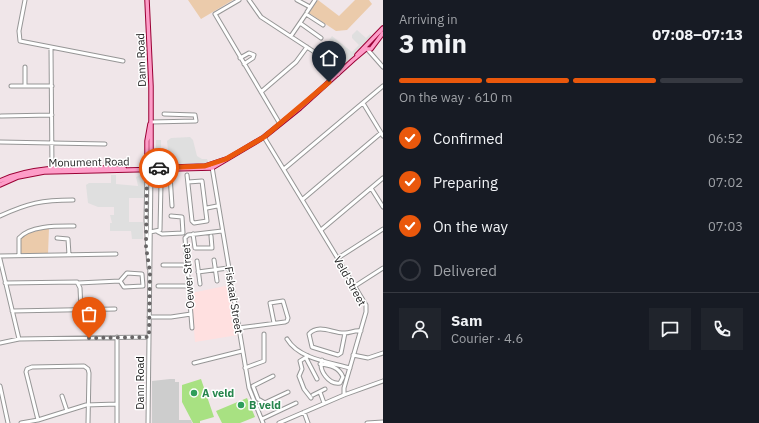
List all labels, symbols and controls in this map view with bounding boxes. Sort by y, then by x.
text: Arriving in [399,11,458,28]
text: 07:08–07:13 [652,25,743,44]
text: 3 min [399,26,467,60]
street label: Dann Road [133,33,149,87]
pin [312,41,346,82]
icon: home [318,47,340,69]
text: On the way · 610 m [399,89,512,106]
icon: check [399,127,421,149]
text: Confirmed [433,129,503,148]
text: 06:52 [708,130,743,147]
courier [139,148,179,188]
street label: Monument Road [48,154,130,170]
icon: car [148,157,170,179]
icon: check [399,171,421,193]
text: Preparing [433,173,498,192]
text: 07:02 [708,174,743,191]
icon: check [399,215,421,237]
text: On the way [433,217,508,236]
text: 07:03 [708,218,743,235]
street label: Oewer Street [179,243,197,309]
street label: Veld Street [331,254,369,308]
text: Delivered [433,261,497,280]
street label: Fiskaal Street [222,266,246,335]
pin [72,297,106,338]
icon: bag [78,303,100,325]
button: person [399,308,441,350]
button: chat [649,308,691,350]
button: phone [701,308,743,350]
text: Sam [451,311,482,330]
text: Courier · 4.6 [451,330,523,347]
street label: Dann Road [133,356,147,410]
place label: A veld [202,386,234,400]
marker: A veld [189,388,199,398]
place label: B veld [249,398,281,412]
marker: B veld [236,400,246,410]

